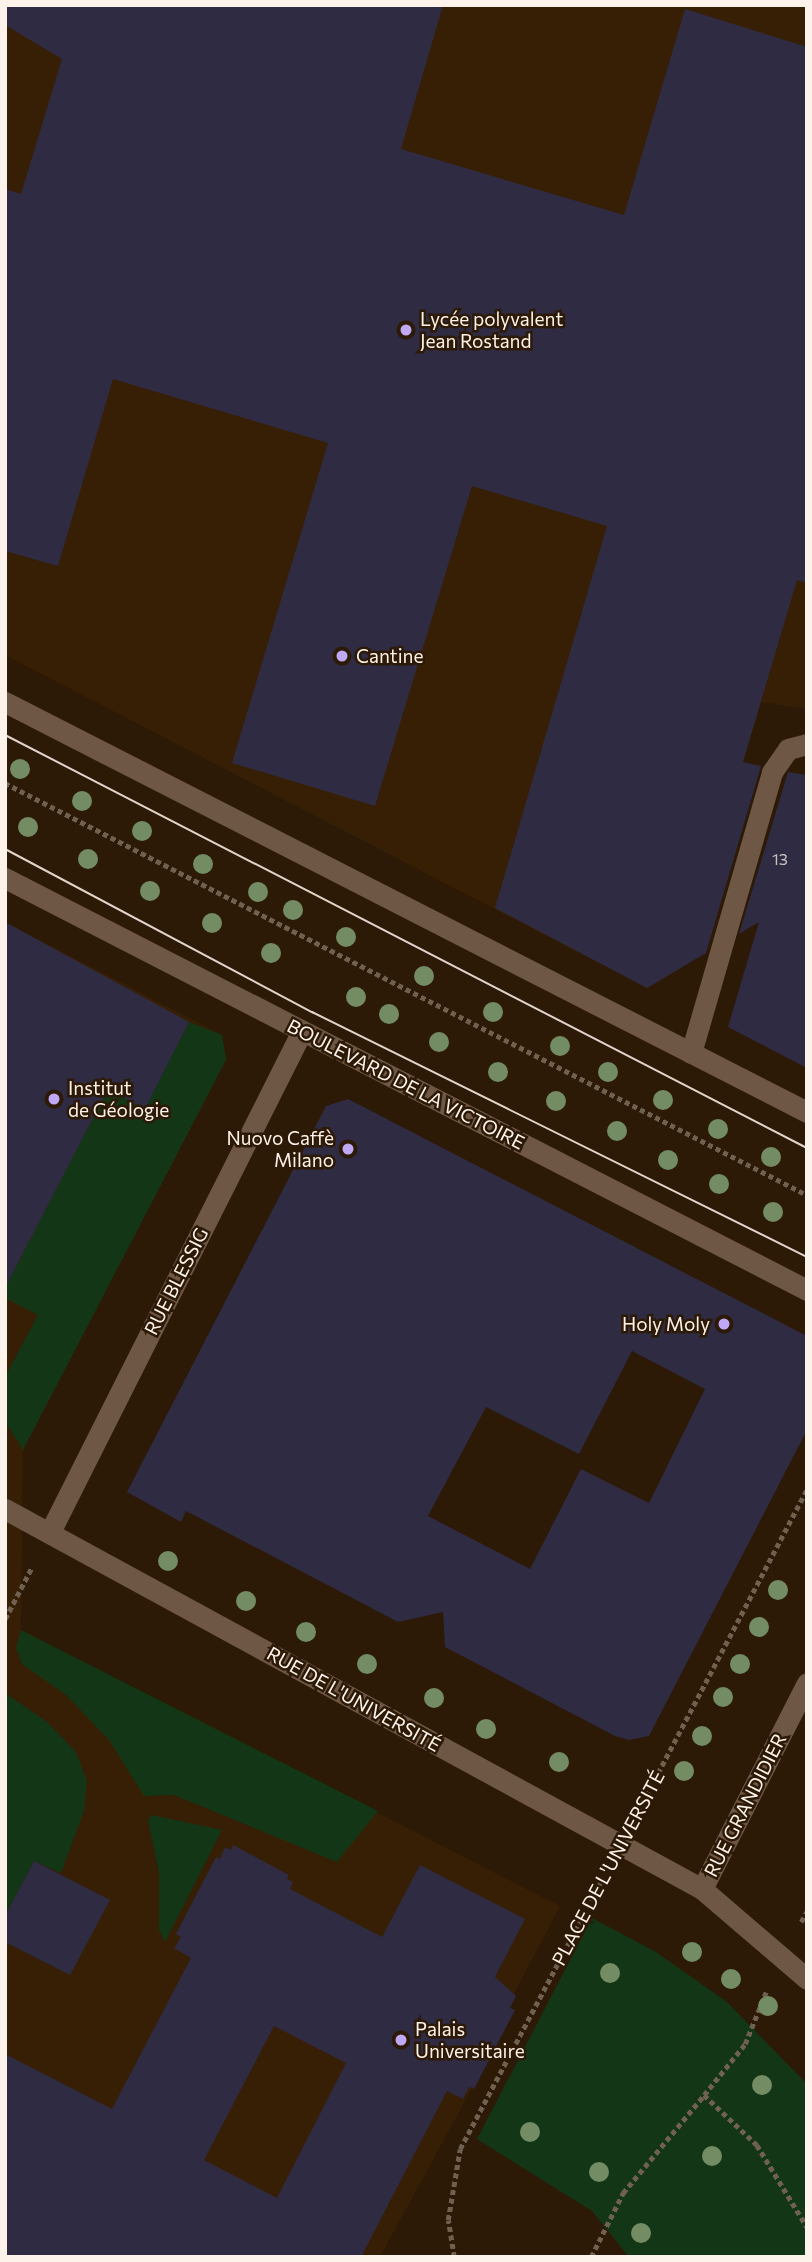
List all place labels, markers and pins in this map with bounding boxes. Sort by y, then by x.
place label: Lycée polyvalent Jean Rostand [420,308,563,352]
marker: Lycée polyvalent Jean Rostand [398,322,414,338]
place label: Cantine [356,645,423,667]
marker: Cantine [334,648,350,664]
place label: Institut de Géologie [68,1077,169,1121]
marker: Institut de Géologie [46,1091,62,1107]
place label: Nuovo Caffè Milano [227,1127,334,1171]
marker: Nuovo Caffè Milano [340,1141,356,1157]
place label: Holy Moly [622,1313,710,1335]
marker: Holy Moly [716,1316,732,1332]
place label: Palais Universitaire [415,2018,525,2062]
marker: Palais Universitaire [393,2032,409,2048]

